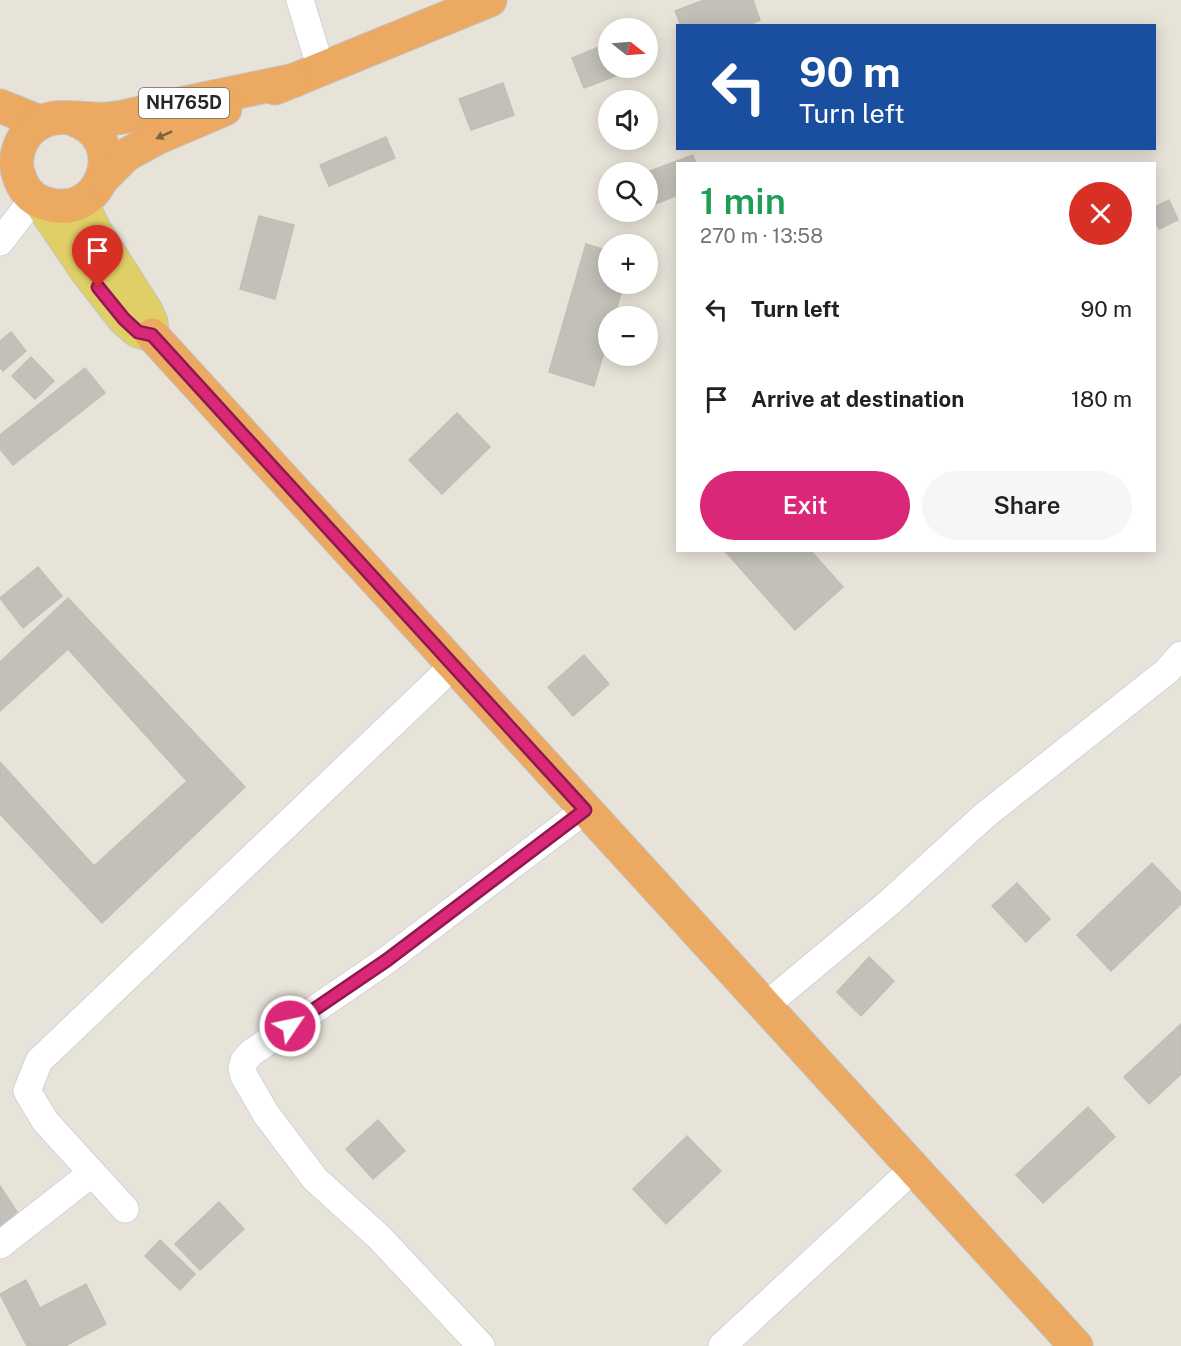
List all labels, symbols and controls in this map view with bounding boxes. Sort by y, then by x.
north arrow [598,18,658,78]
map controls [598,18,658,366]
text: 90 m [799,47,901,96]
icon: left [700,48,778,126]
road number: NH765D [139,88,229,118]
button: sound [598,90,658,150]
text: Turn left [799,97,905,129]
one-way arrow [155,131,173,141]
button: search [598,162,658,222]
text: 1 min [700,180,786,222]
button: close [1069,182,1132,245]
text: 270 m · 13:58 [700,224,823,248]
pin [72,225,123,287]
icon: arrive [81,234,114,267]
button: + [598,234,658,294]
icon: left [700,293,733,326]
text: Turn left [751,296,840,322]
text: 90 m [1081,296,1132,322]
button: − [598,306,658,366]
icon: arrive [700,383,733,416]
text: Arrive at destination [751,386,964,412]
text: 180 m [1071,386,1132,412]
button: Exit [700,471,910,540]
button: Share [922,471,1132,540]
position arrow [258,994,322,1058]

